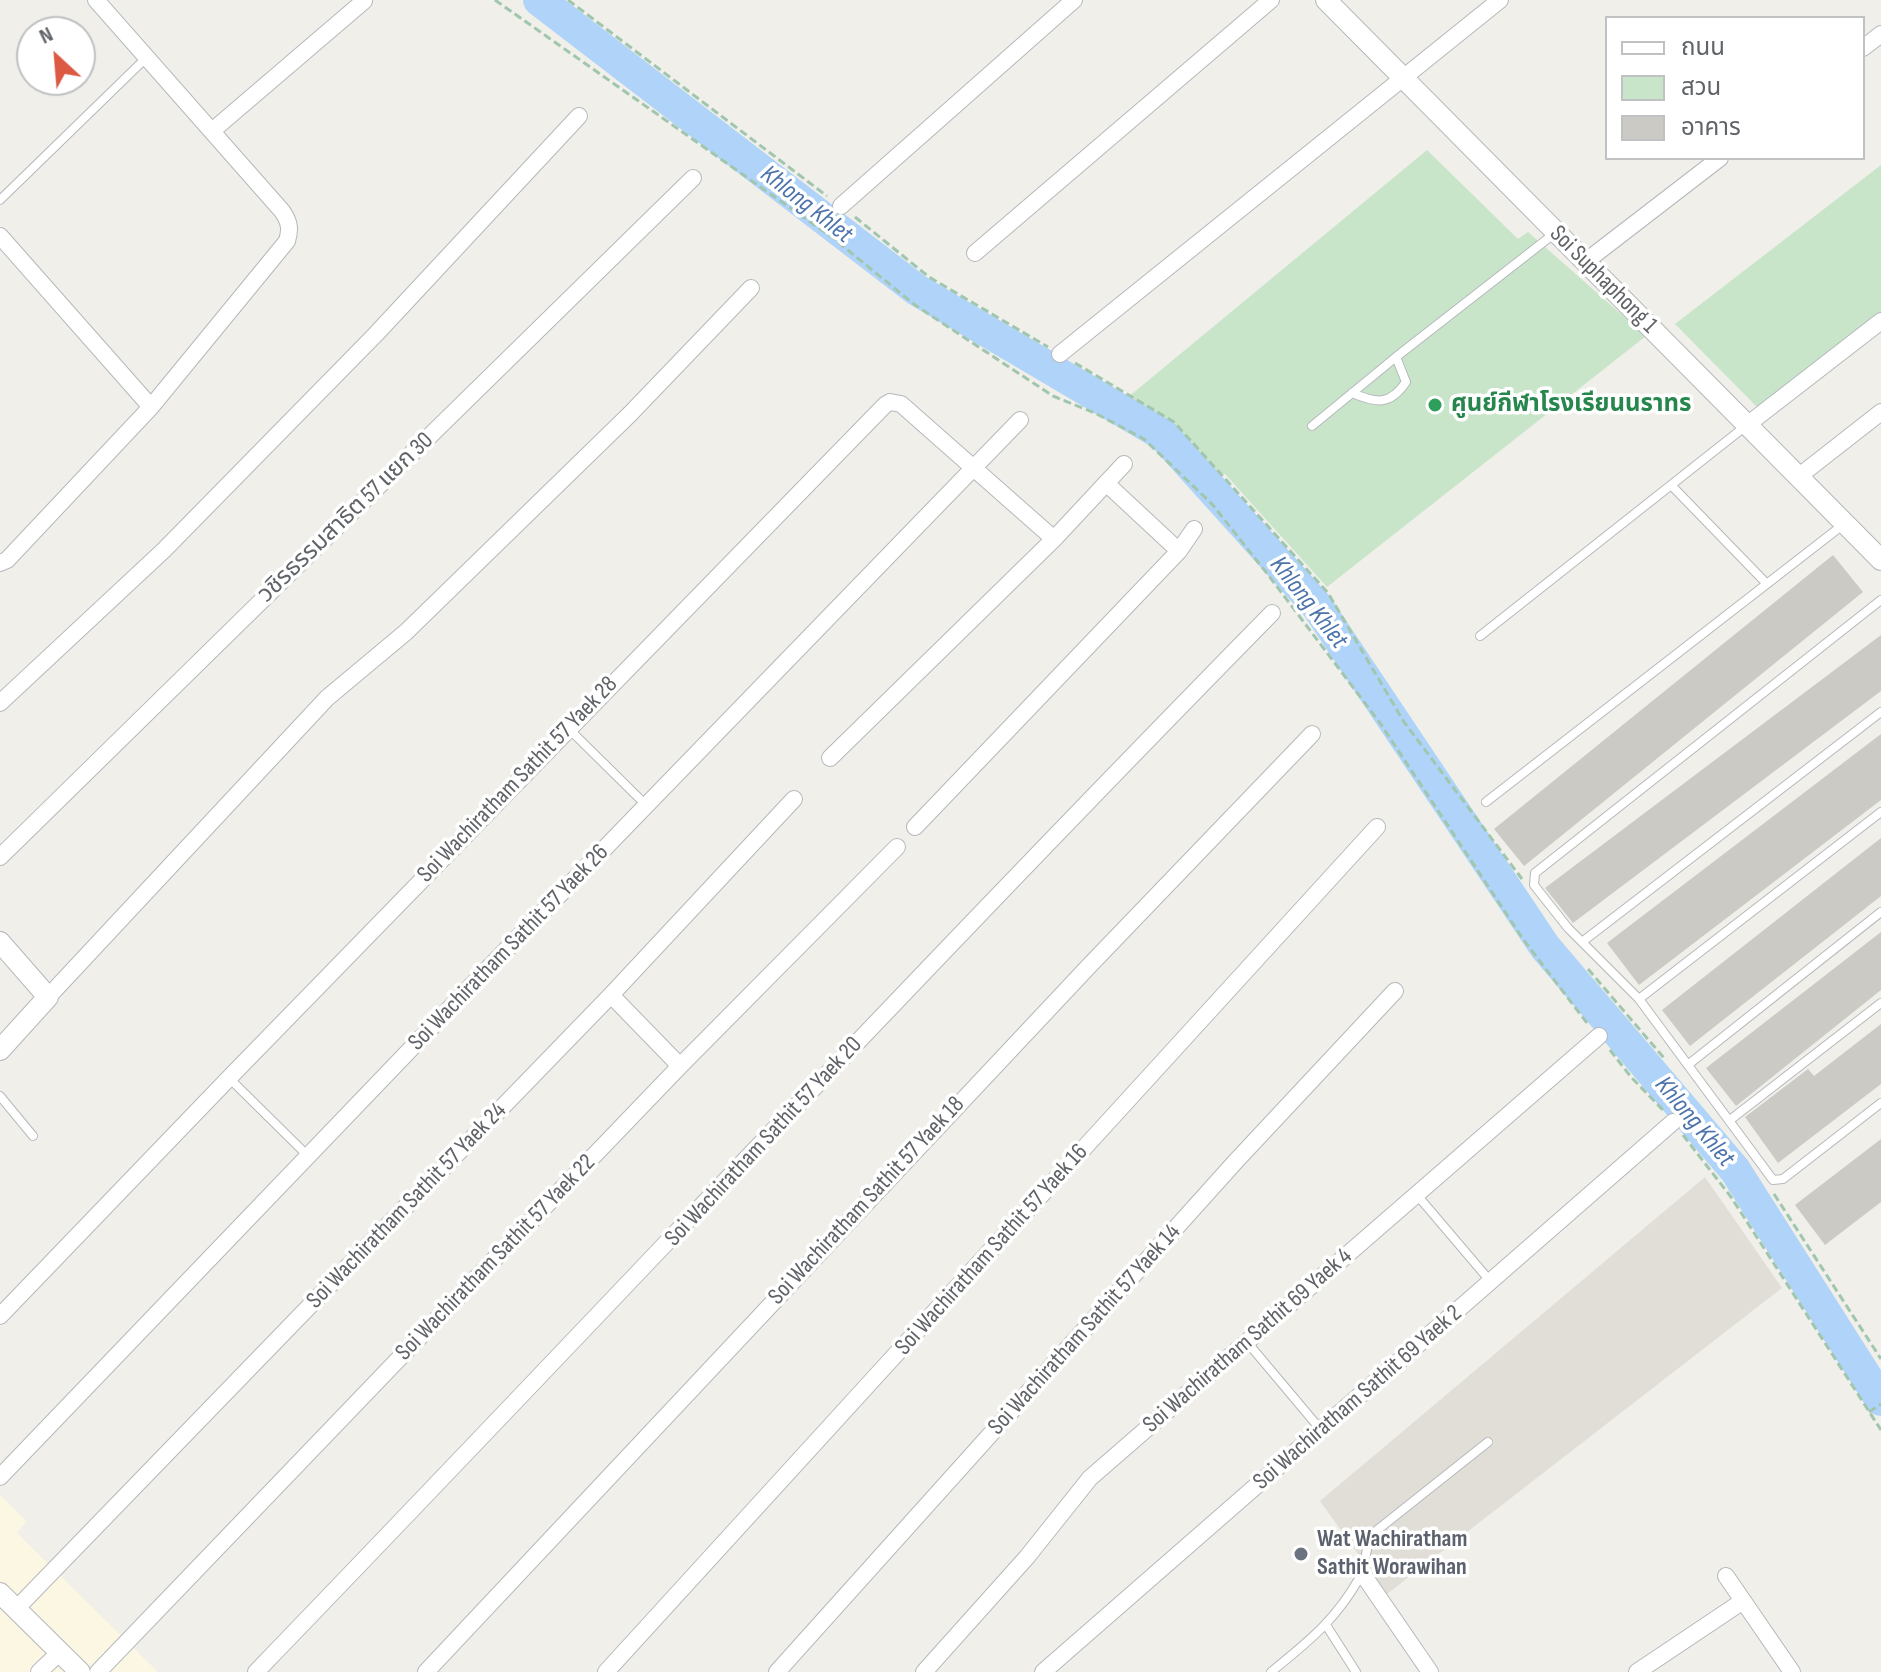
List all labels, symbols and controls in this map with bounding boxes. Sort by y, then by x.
north arrow [16,16,96,96]
legend [1605,16,1865,160]
text: N [35,21,57,50]
text: ถนน [1681,33,1725,62]
text: สวน [1681,73,1721,102]
text: อาคาร [1681,113,1741,142]
water label: Khlong Khlet [754,159,858,251]
street label: Soi Suphaphong 1 [1543,220,1663,340]
place label: ศูนย์กีฬาโรงเรียนนราทร [1451,391,1691,419]
marker: ศูนย์กีฬาโรงเรียนนราทร [1426,396,1444,414]
street label: วชิรธรรมสาธิต 57 แยก 30 [252,427,440,609]
water label: Khlong Khlet [1262,551,1354,655]
street label: Soi Wachiratham Sathit 57 Yaek 28 [412,671,624,889]
street label: Soi Wachiratham Sathit 57 Yaek 26 [403,839,615,1057]
street label: Soi Wachiratham Sathit 57 Yaek 20 [659,1031,869,1253]
water label: Khlong Khlet [1647,1070,1741,1174]
street label: Soi Wachiratham Sathit 57 Yaek 18 [763,1091,971,1311]
street label: Soi Wachiratham Sathit 57 Yaek 24 [301,1097,513,1315]
street label: Soi Wachiratham Sathit 57 Yaek 16 [890,1138,1094,1362]
street label: Soi Wachiratham Sathit 57 Yaek 22 [390,1149,602,1367]
street label: Soi Wachiratham Sathit 57 Yaek 14 [983,1219,1187,1441]
street label: Soi Wachiratham Sathit 69 Yaek 4 [1138,1242,1358,1440]
street label: Soi Wachiratham Sathit 69 Yaek 2 [1248,1300,1468,1496]
place label: Wat Wachiratham Sathit Worawihan [1317,1526,1467,1582]
marker: Wat Wachiratham Sathit Worawihan [1292,1545,1310,1563]

